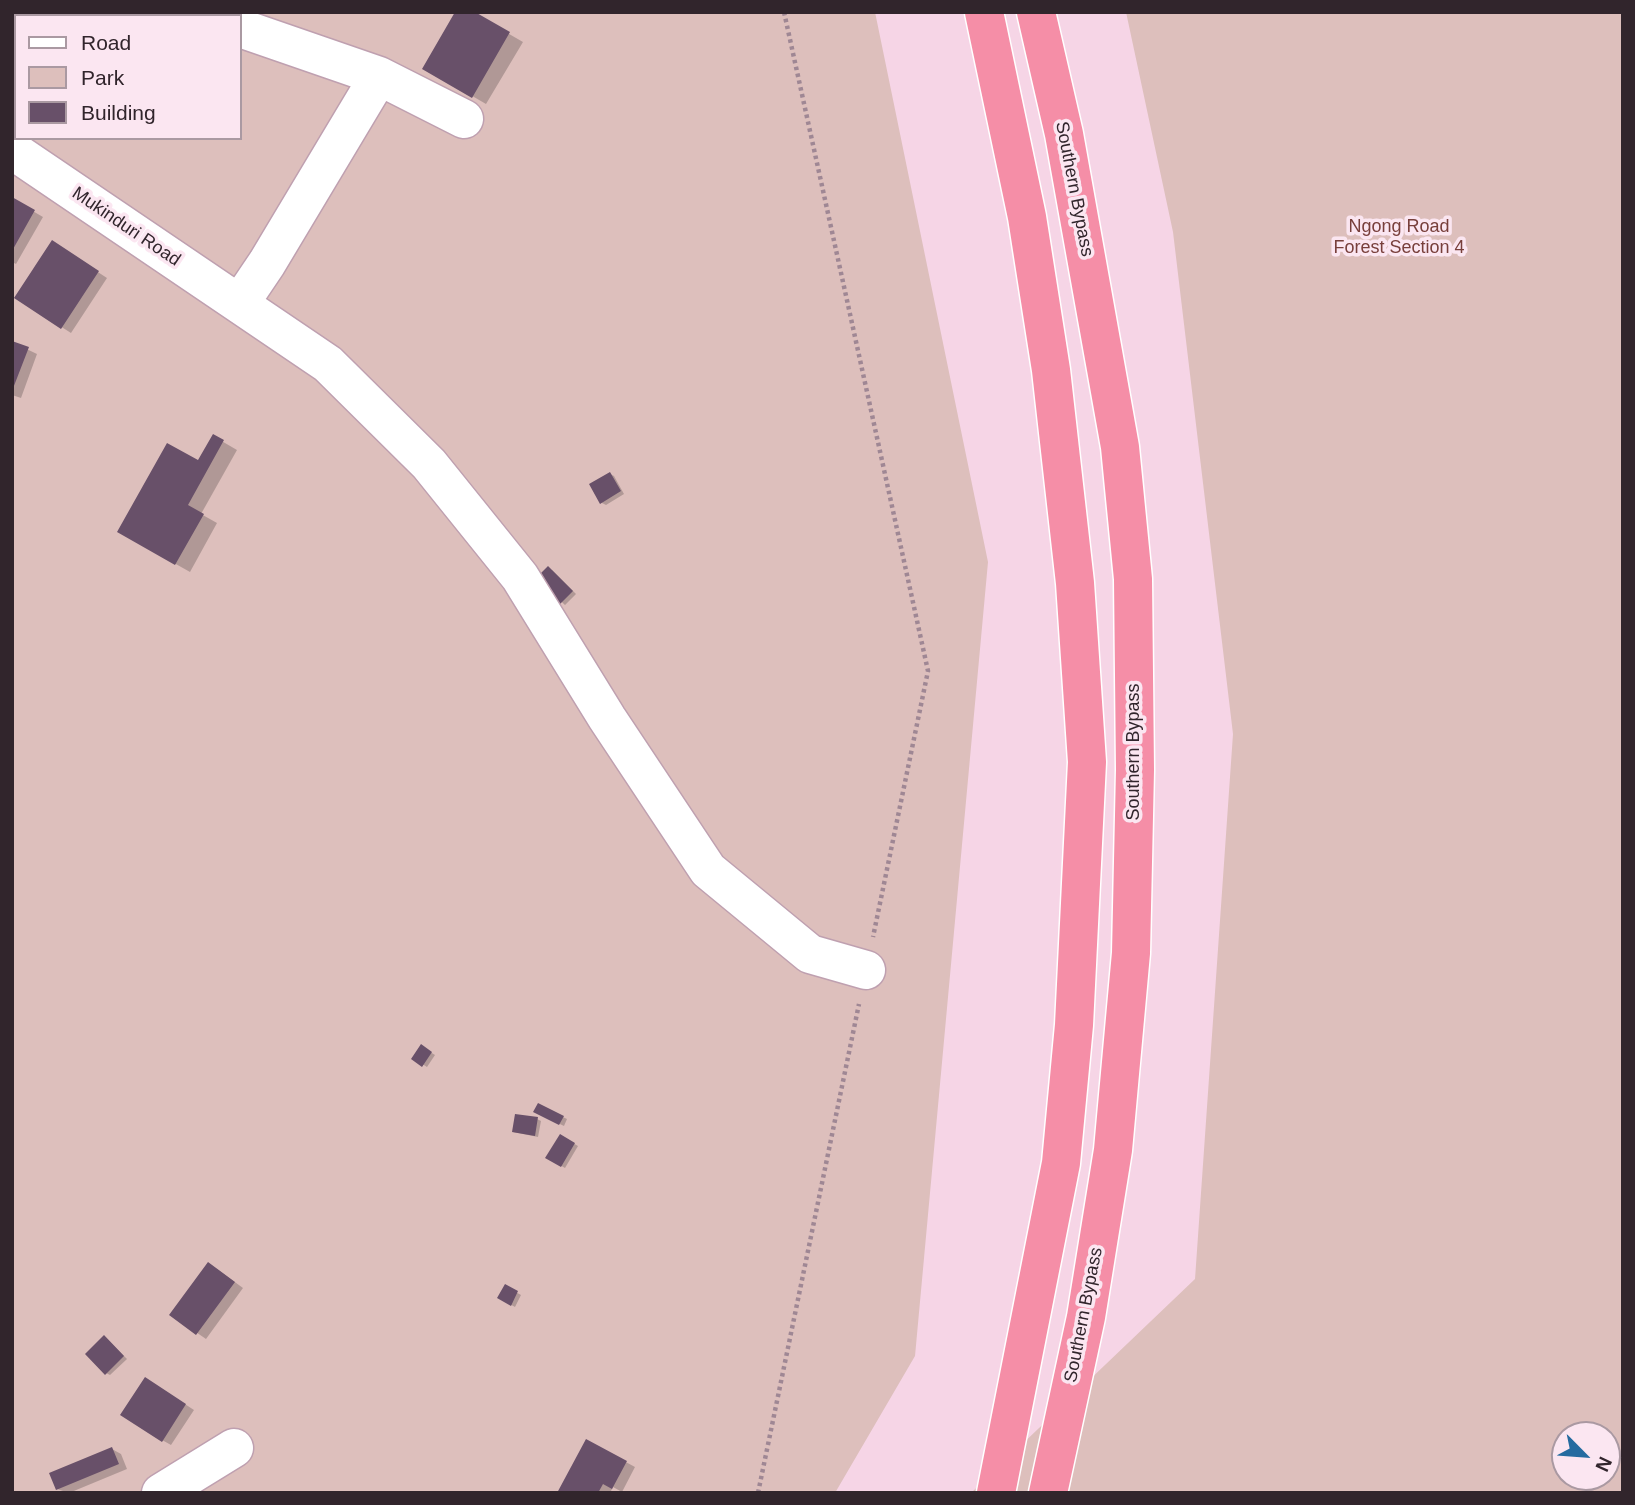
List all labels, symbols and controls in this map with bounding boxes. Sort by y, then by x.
legend [14,14,242,140]
text: Road [81,31,131,54]
text: Park [81,66,124,89]
text: Building [81,101,156,124]
street label: Southern Bypass [1050,120,1098,258]
street label: Mukinduri Road [68,183,184,271]
park label: Ngong Road Forest Section 4 [1333,216,1465,258]
street label: Southern Bypass [1123,683,1145,821]
street label: Southern Bypass [1060,1246,1108,1384]
north arrow [1551,1421,1621,1491]
text: N [1591,1454,1616,1475]

